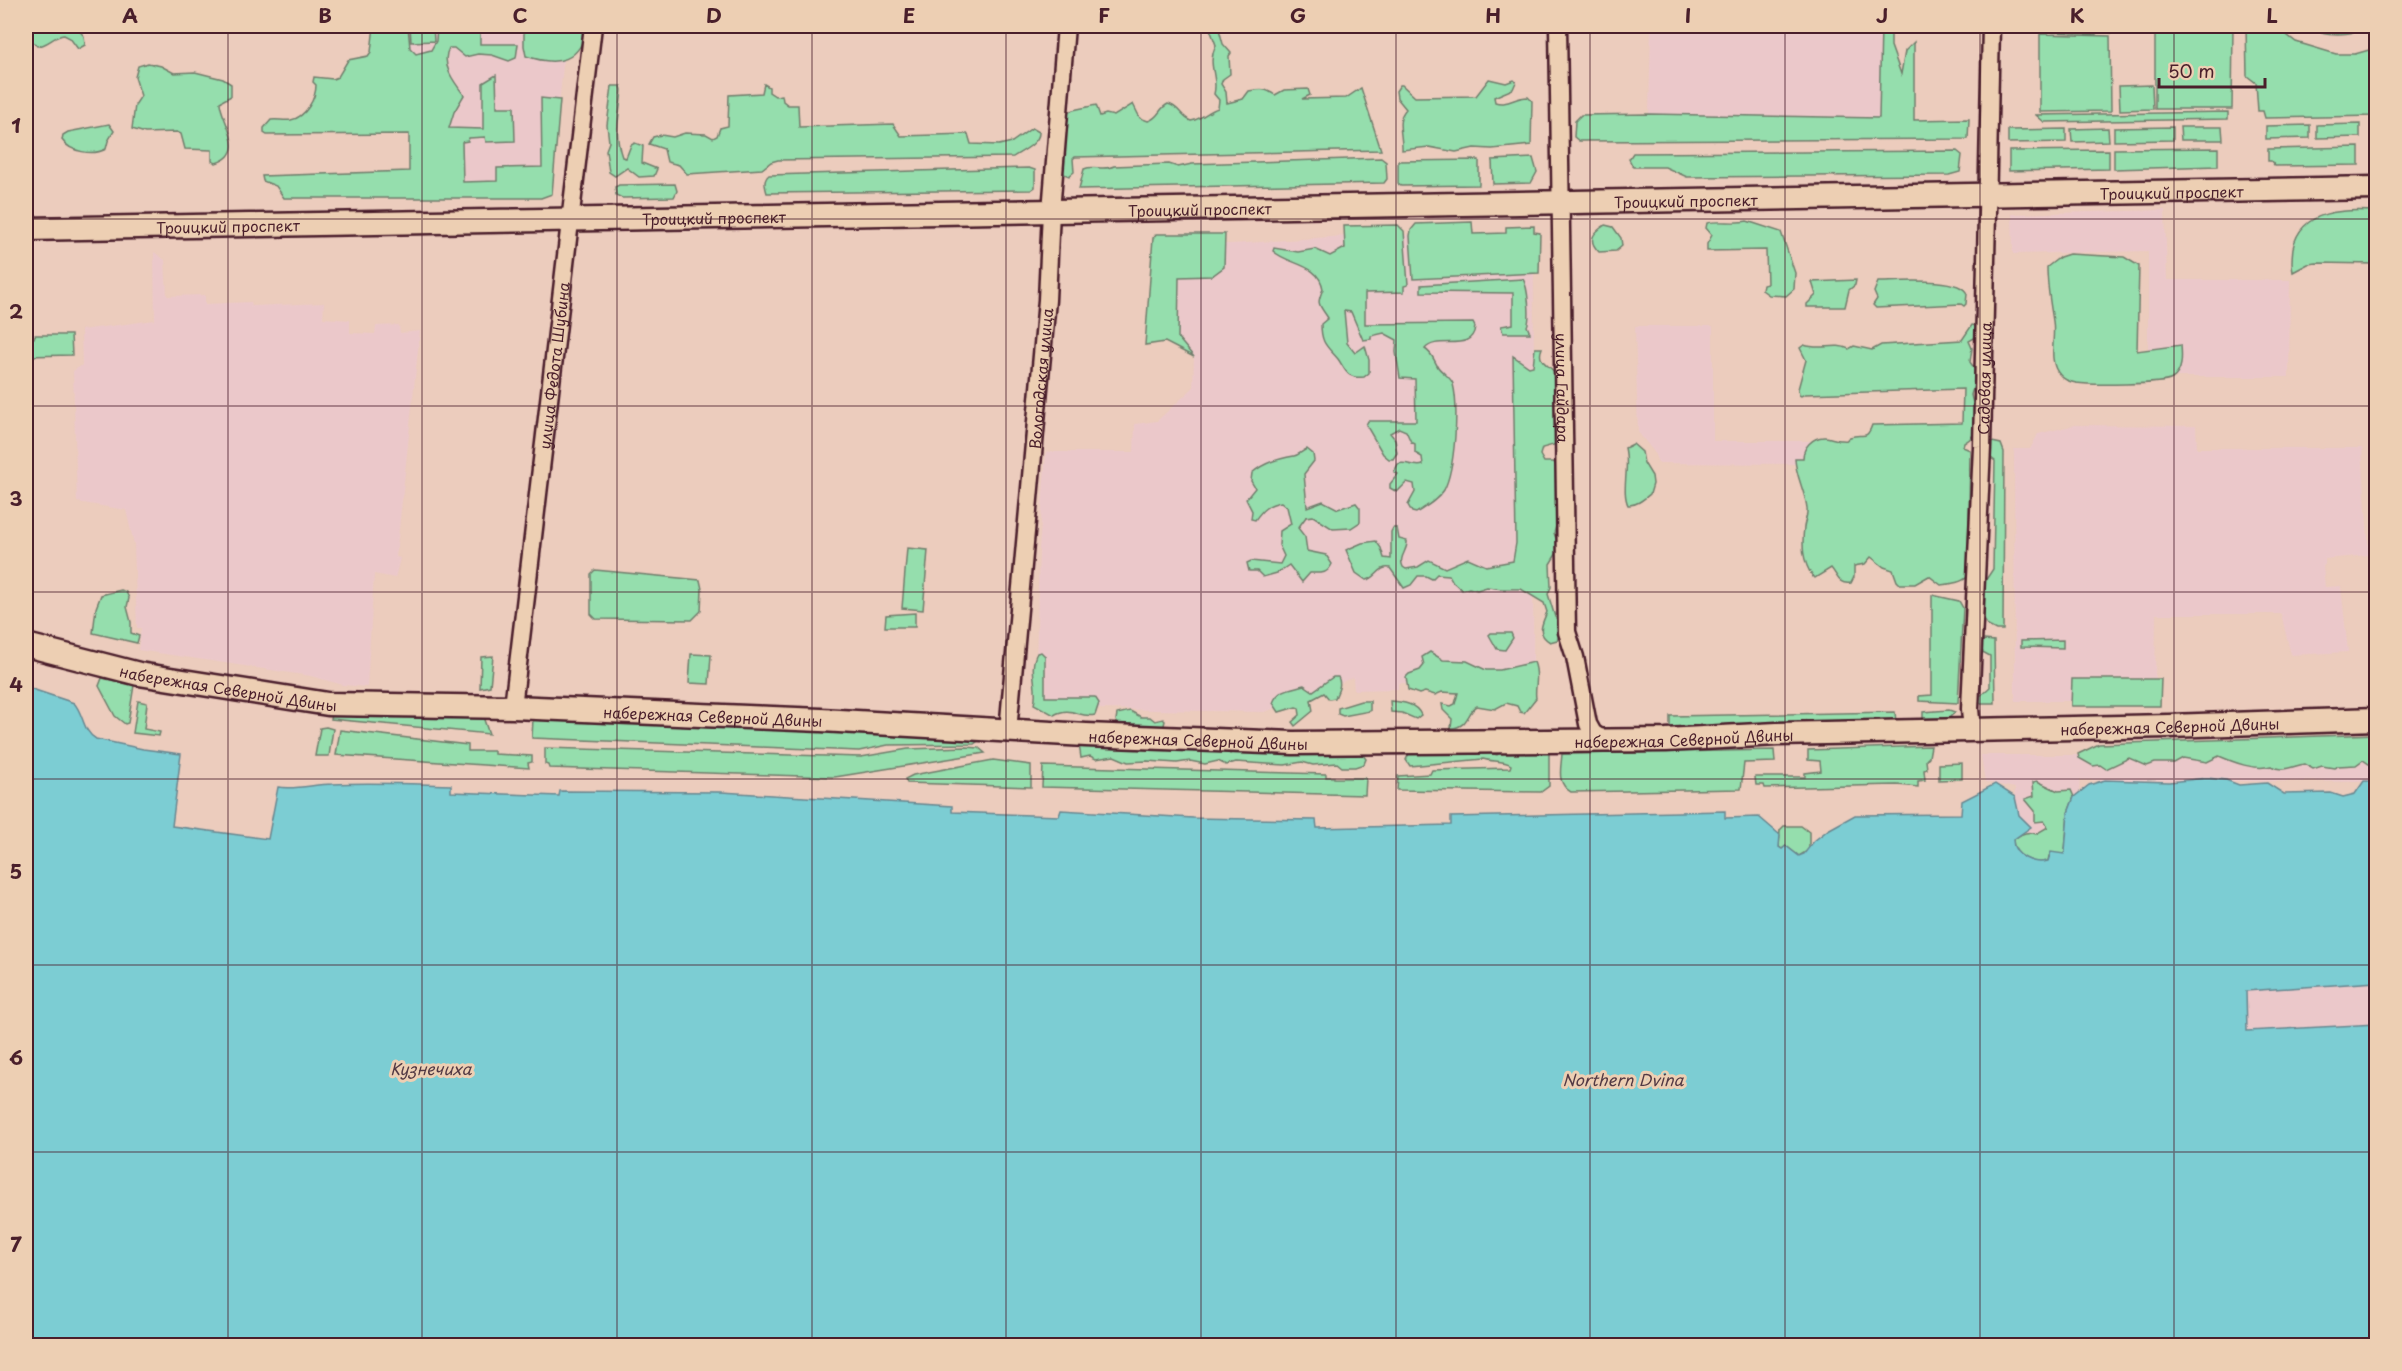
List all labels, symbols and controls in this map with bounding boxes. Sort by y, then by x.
text: A [122,0,138,30]
text: B [318,0,332,30]
text: C [512,0,528,30]
text: D [706,0,722,30]
text: E [903,0,915,30]
text: F [1098,0,1110,30]
text: G [1290,0,1306,30]
text: H [1485,0,1501,30]
text: I [1685,0,1691,30]
text: J [1876,0,1888,30]
text: K [2070,0,2085,30]
text: L [2266,0,2278,30]
scale bar [2159,51,2266,89]
text: 50 m [2168,57,2215,84]
text: 1 [11,110,21,140]
street label: Троицкий проспект [2100,179,2245,204]
street label: Троицкий проспект [1614,187,1759,213]
street label: Троицкий проспект [1128,196,1273,221]
street label: Троицкий проспект [642,204,787,230]
street label: Троицкий проспект [156,213,301,238]
street label: улица Федота Шубина [532,280,574,450]
text: 2 [9,296,23,326]
street label: Вологодская улица [1022,306,1058,450]
street label: Садовая улица [1971,321,1996,435]
street label: улица Гайдара [1551,333,1576,444]
text: 3 [9,483,23,513]
street label: набережная Северной Двины [117,658,337,716]
text: 4 [9,669,23,699]
street label: набережная Северной Двины [603,699,823,732]
street label: набережная Северной Двины [2060,711,2280,740]
street label: набережная Северной Двины [1574,722,1794,752]
street label: набережная Северной Двины [1088,724,1308,755]
text: 5 [10,856,22,886]
text: 6 [9,1042,23,1072]
water label: Кузнечиха [390,1056,473,1080]
water label: Northern Dvina [1562,1067,1685,1091]
text: 7 [10,1229,22,1259]

